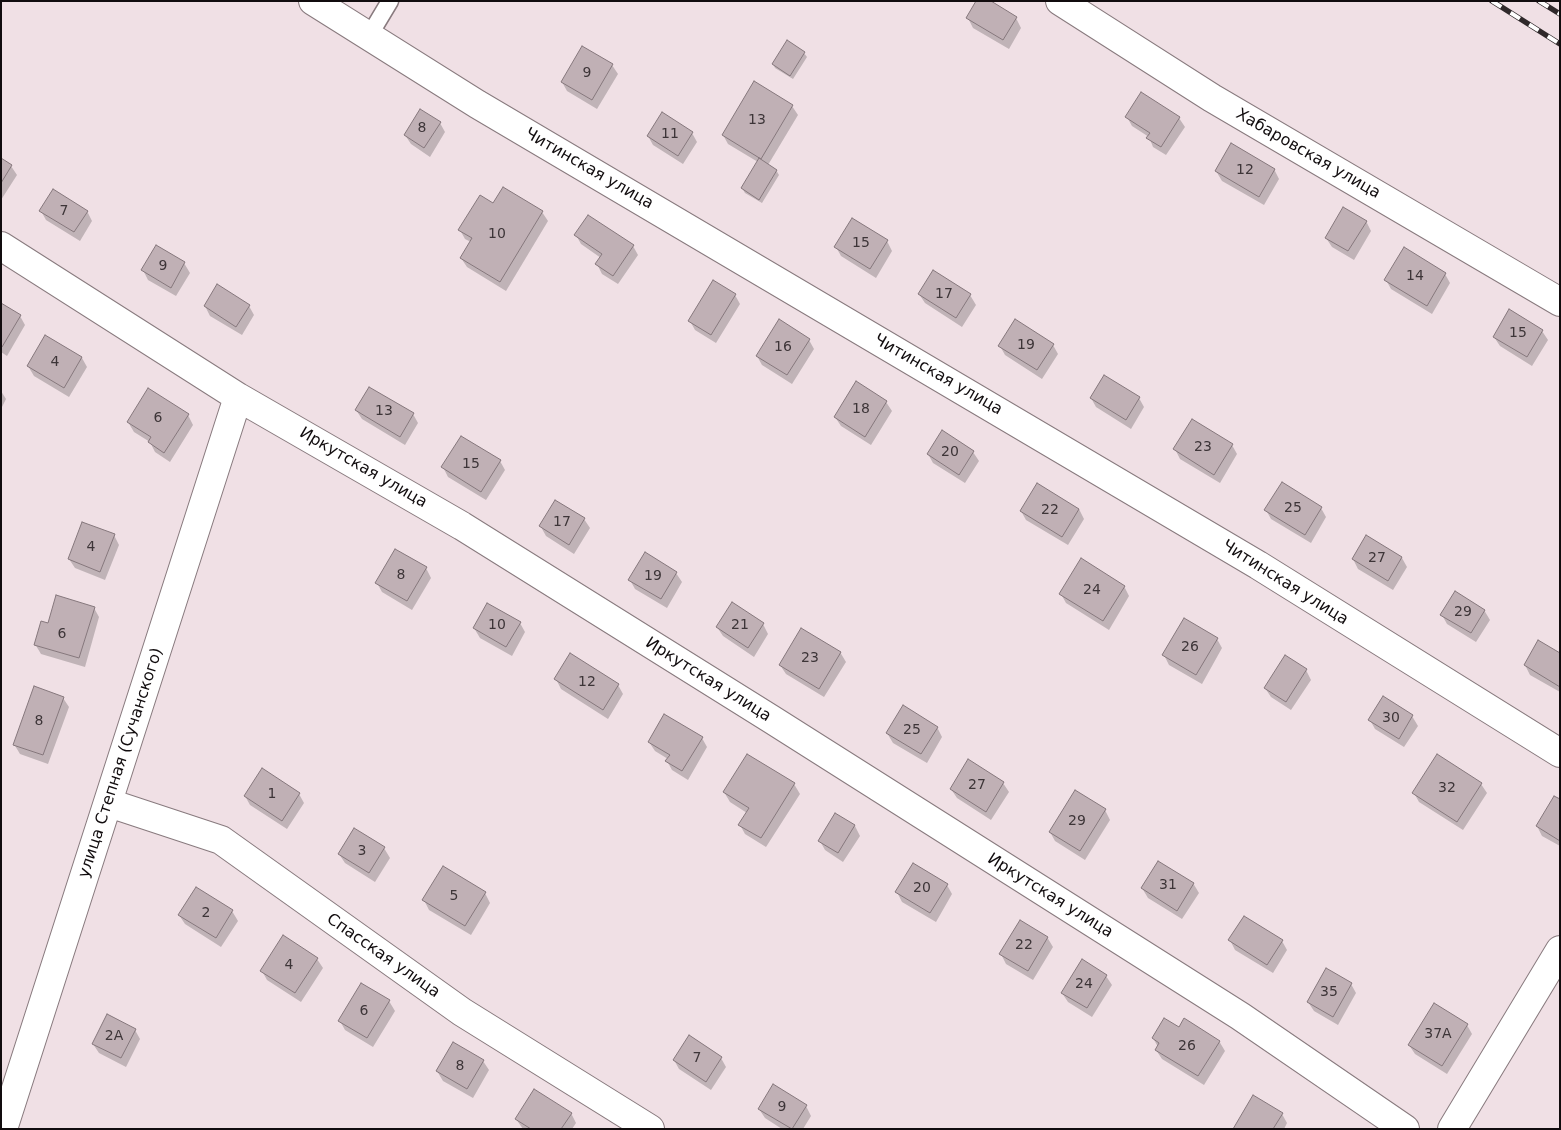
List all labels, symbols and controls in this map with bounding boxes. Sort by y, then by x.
house number: 9 [583,65,591,81]
street label: Хабаровская улица [1232,105,1384,203]
house number: 13 [748,112,766,128]
house number: 8 [418,120,426,136]
street label: Читинская улица [521,124,657,214]
house number: 11 [661,126,679,142]
house number: 12 [1236,162,1254,178]
house number: 7 [60,203,68,219]
house number: 10 [488,226,506,242]
house number: 15 [852,235,870,251]
house number: 9 [159,258,167,274]
house number: 14 [1406,268,1424,284]
house number: 17 [935,286,953,302]
house number: 15 [1509,325,1527,341]
street label: Читинская улица [870,330,1006,420]
house number: 19 [1017,337,1035,353]
house number: 16 [774,339,792,355]
house number: 4 [51,354,59,370]
house number: 18 [852,401,870,417]
house number: 13 [375,403,393,419]
house number: 6 [154,410,162,426]
street label: Иркутская улица [296,424,430,512]
house number: 23 [1194,439,1212,455]
house number: 20 [941,444,959,460]
house number: 15 [462,456,480,472]
house number: 25 [1284,500,1302,516]
house number: 22 [1041,502,1059,518]
house number: 17 [553,514,571,530]
street label: Читинская улица [1218,536,1352,630]
house number: 4 [87,539,95,555]
house number: 27 [1368,550,1386,566]
house number: 8 [397,567,405,583]
house number: 19 [644,568,662,584]
house number: 24 [1083,582,1101,598]
house number: 29 [1454,604,1472,620]
house number: 10 [488,617,506,633]
house number: 21 [731,617,749,633]
house number: 6 [58,626,66,642]
street label: Иркутская улица [642,634,774,726]
house number: 26 [1181,639,1199,655]
street label: улица Степная (Сучанского) [75,645,167,881]
house number: 23 [801,650,819,666]
house number: 12 [578,674,596,690]
house number: 30 [1382,710,1400,726]
house number: 8 [35,713,43,729]
house number: 25 [903,722,921,738]
house number: 27 [968,777,986,793]
house number: 32 [1438,780,1456,796]
house number: 1 [268,786,276,802]
house number: 29 [1068,813,1086,829]
house number: 3 [358,843,366,859]
street label: Иркутская улица [984,850,1116,942]
house number: 31 [1159,877,1177,893]
house number: 20 [913,880,931,896]
house number: 5 [450,888,458,904]
house number: 2 [202,905,210,921]
street label: Спасская улица [323,910,443,1002]
house number: 22 [1015,937,1033,953]
house number: 4 [285,957,293,973]
house number: 24 [1075,976,1093,992]
house number: 35 [1320,984,1338,1000]
house number: 6 [360,1003,368,1019]
house number: 37А [1424,1026,1452,1042]
house number: 2А [105,1028,123,1044]
house number: 26 [1178,1038,1196,1054]
house number: 7 [693,1050,701,1066]
house number: 8 [456,1058,464,1074]
house number: 9 [778,1099,786,1115]

